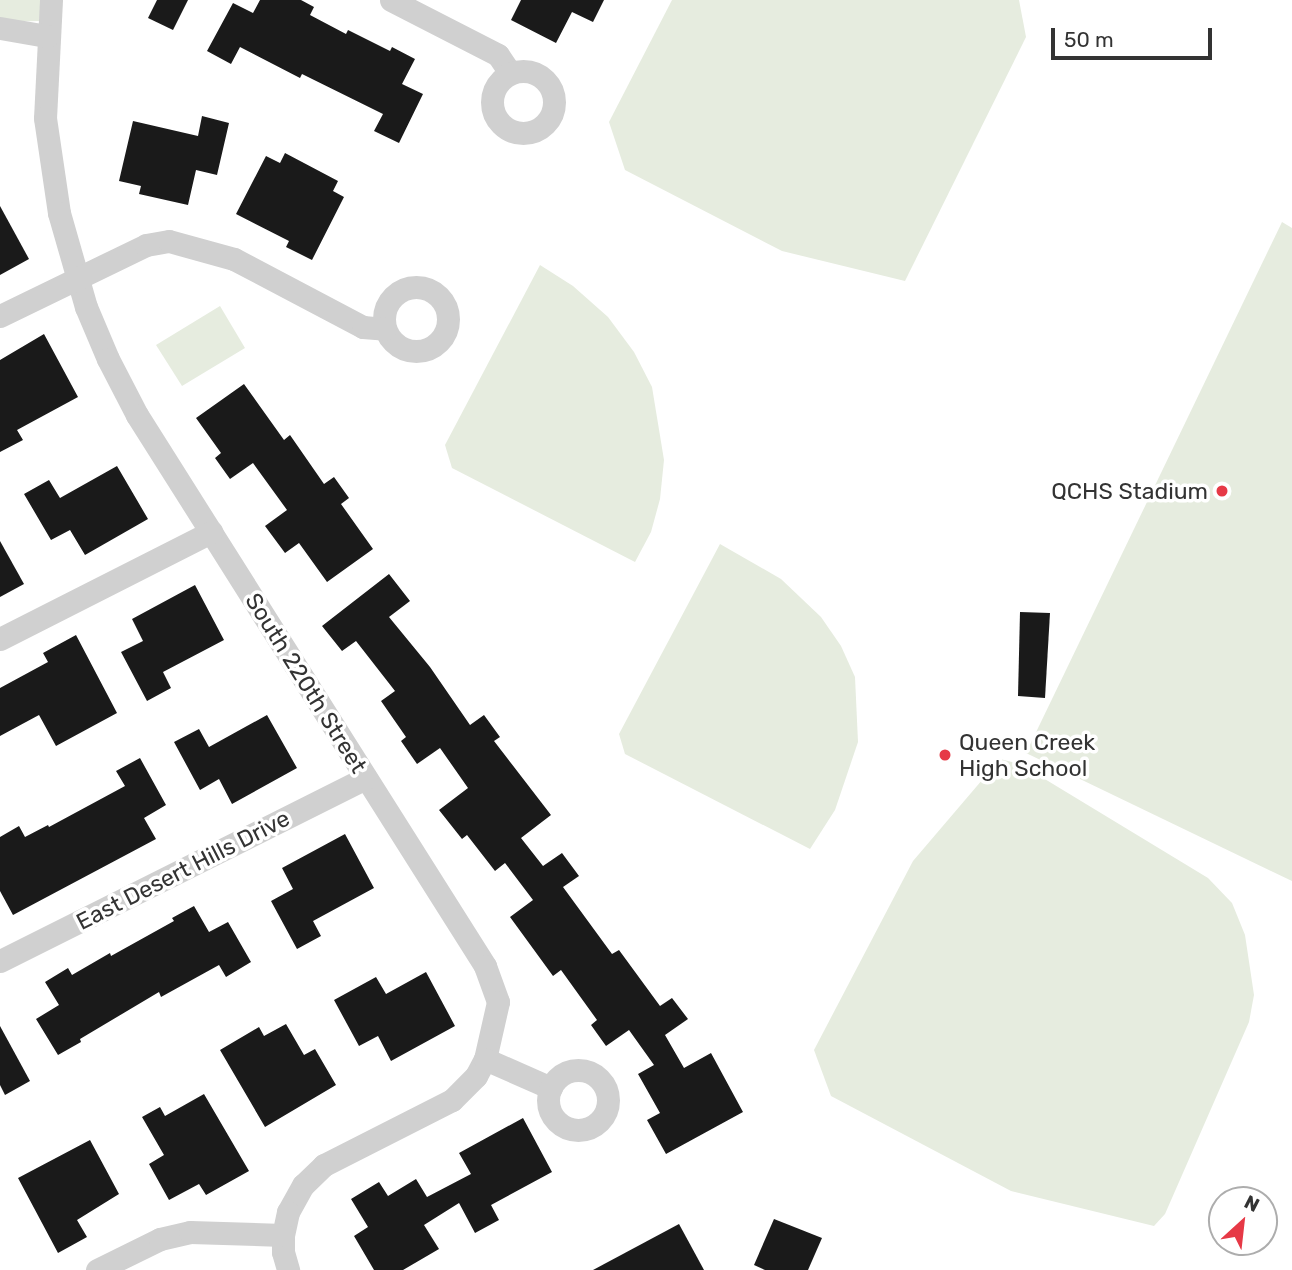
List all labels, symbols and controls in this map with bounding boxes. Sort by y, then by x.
scale bar [1054,14,1215,58]
text: 50 m [1064,27,1114,52]
place label: QCHS Stadium [1051,477,1208,505]
marker: QCHS Stadium [1214,483,1230,499]
street label: South 220th Street [240,588,372,778]
place label: Queen Creek High School [959,728,1095,782]
marker: Queen Creek High School [937,747,953,763]
street label: East Desert Hills Drive [72,804,294,936]
north arrow [1208,1186,1278,1256]
text: N [1241,1190,1263,1217]

